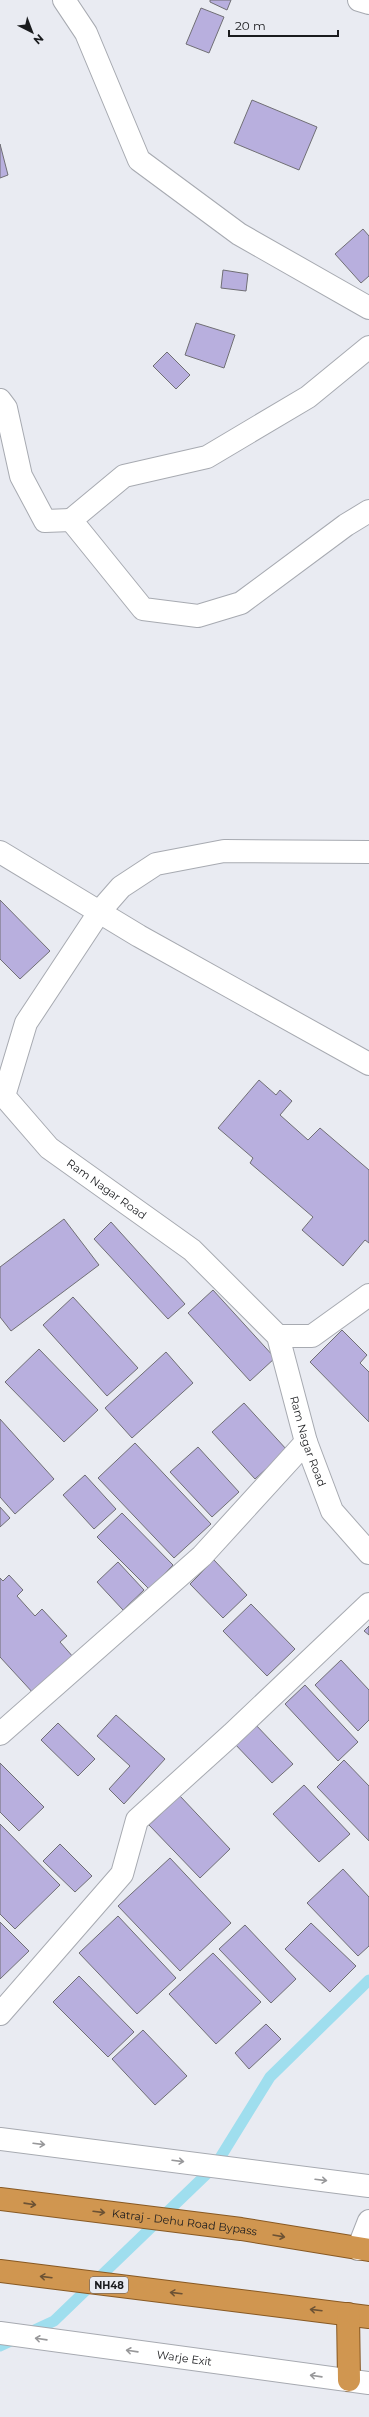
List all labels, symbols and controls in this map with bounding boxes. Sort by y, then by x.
north arrow [12,12,52,52]
scale bar [229,12,338,38]
text: 20 m [235,18,266,33]
text: N [31,31,47,48]
street label: Ram Nagar Road [64,1156,149,1222]
street label: Ram Nagar Road [287,1394,329,1489]
one-way arrow [32,2140,45,2147]
one-way arrow [171,2157,184,2165]
one-way arrow [314,2176,327,2184]
one-way arrow [23,2200,36,2207]
street label: Katraj - Dehu Road Bypass [111,2206,259,2239]
one-way arrow [92,2208,105,2216]
one-way arrow [272,2232,285,2240]
one-way arrow [40,2273,53,2281]
road number: NH48 [90,2277,128,2293]
one-way arrow [169,2289,182,2297]
one-way arrow [310,2307,323,2314]
one-way arrow [35,2335,48,2343]
one-way arrow [126,2347,139,2355]
street label: Warje Exit [156,2347,213,2369]
one-way arrow [310,2372,323,2380]

